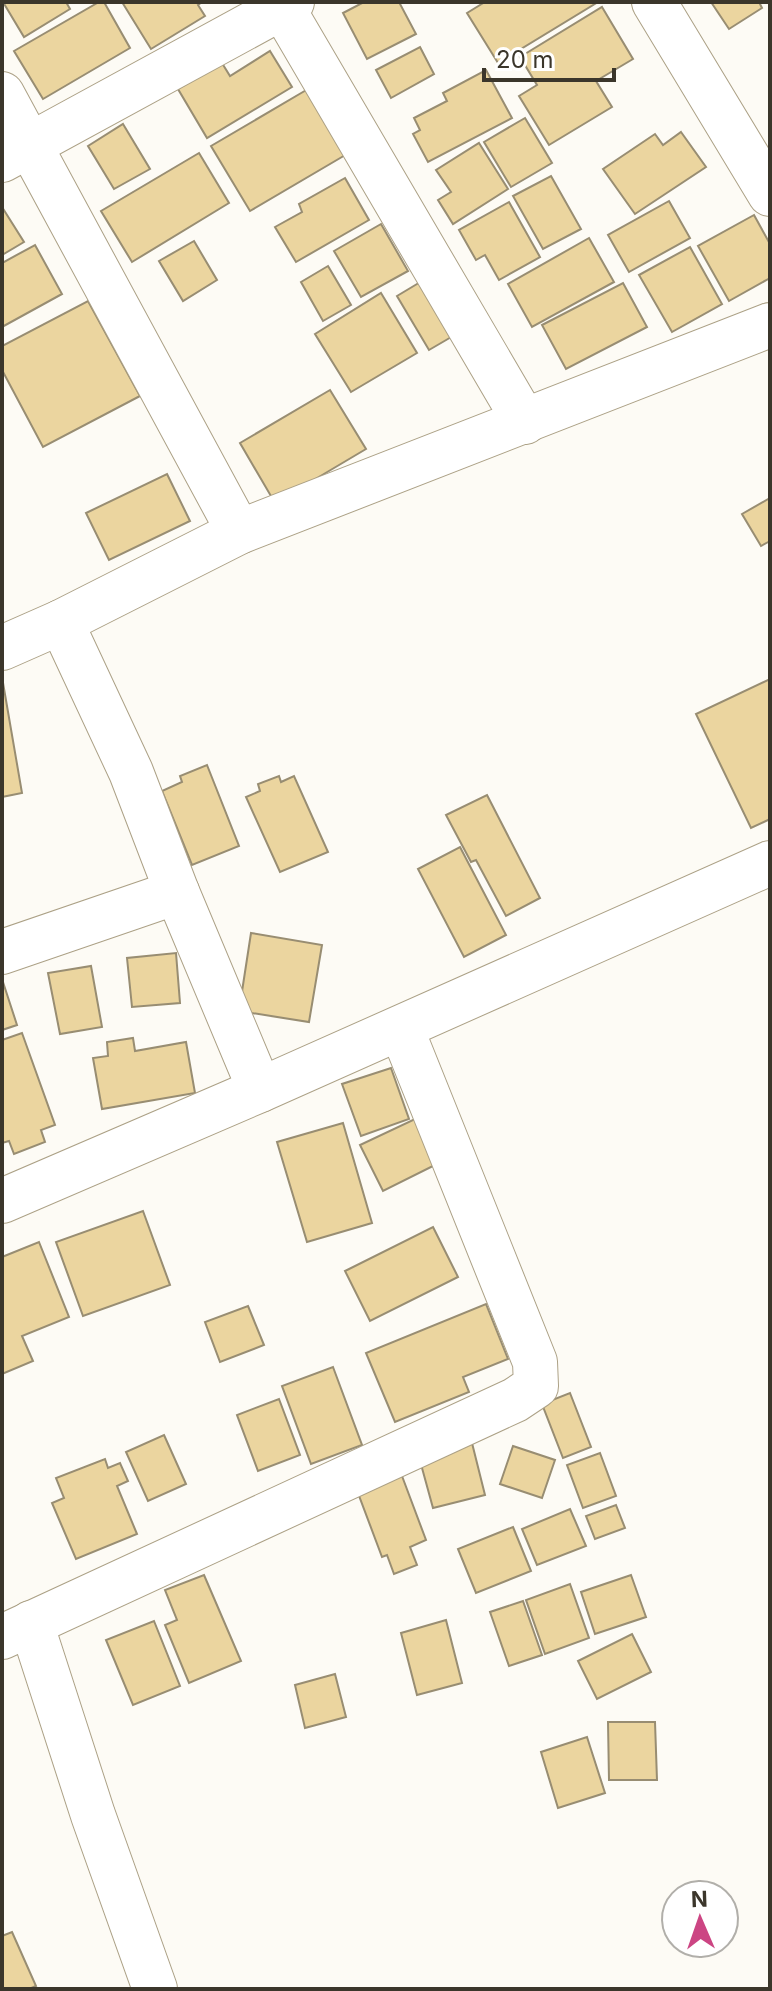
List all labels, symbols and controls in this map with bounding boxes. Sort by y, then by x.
scale bar [484,32,614,82]
text: 20 m [496,45,554,74]
north arrow [660,1879,740,1959]
text: N [690,1886,708,1912]

